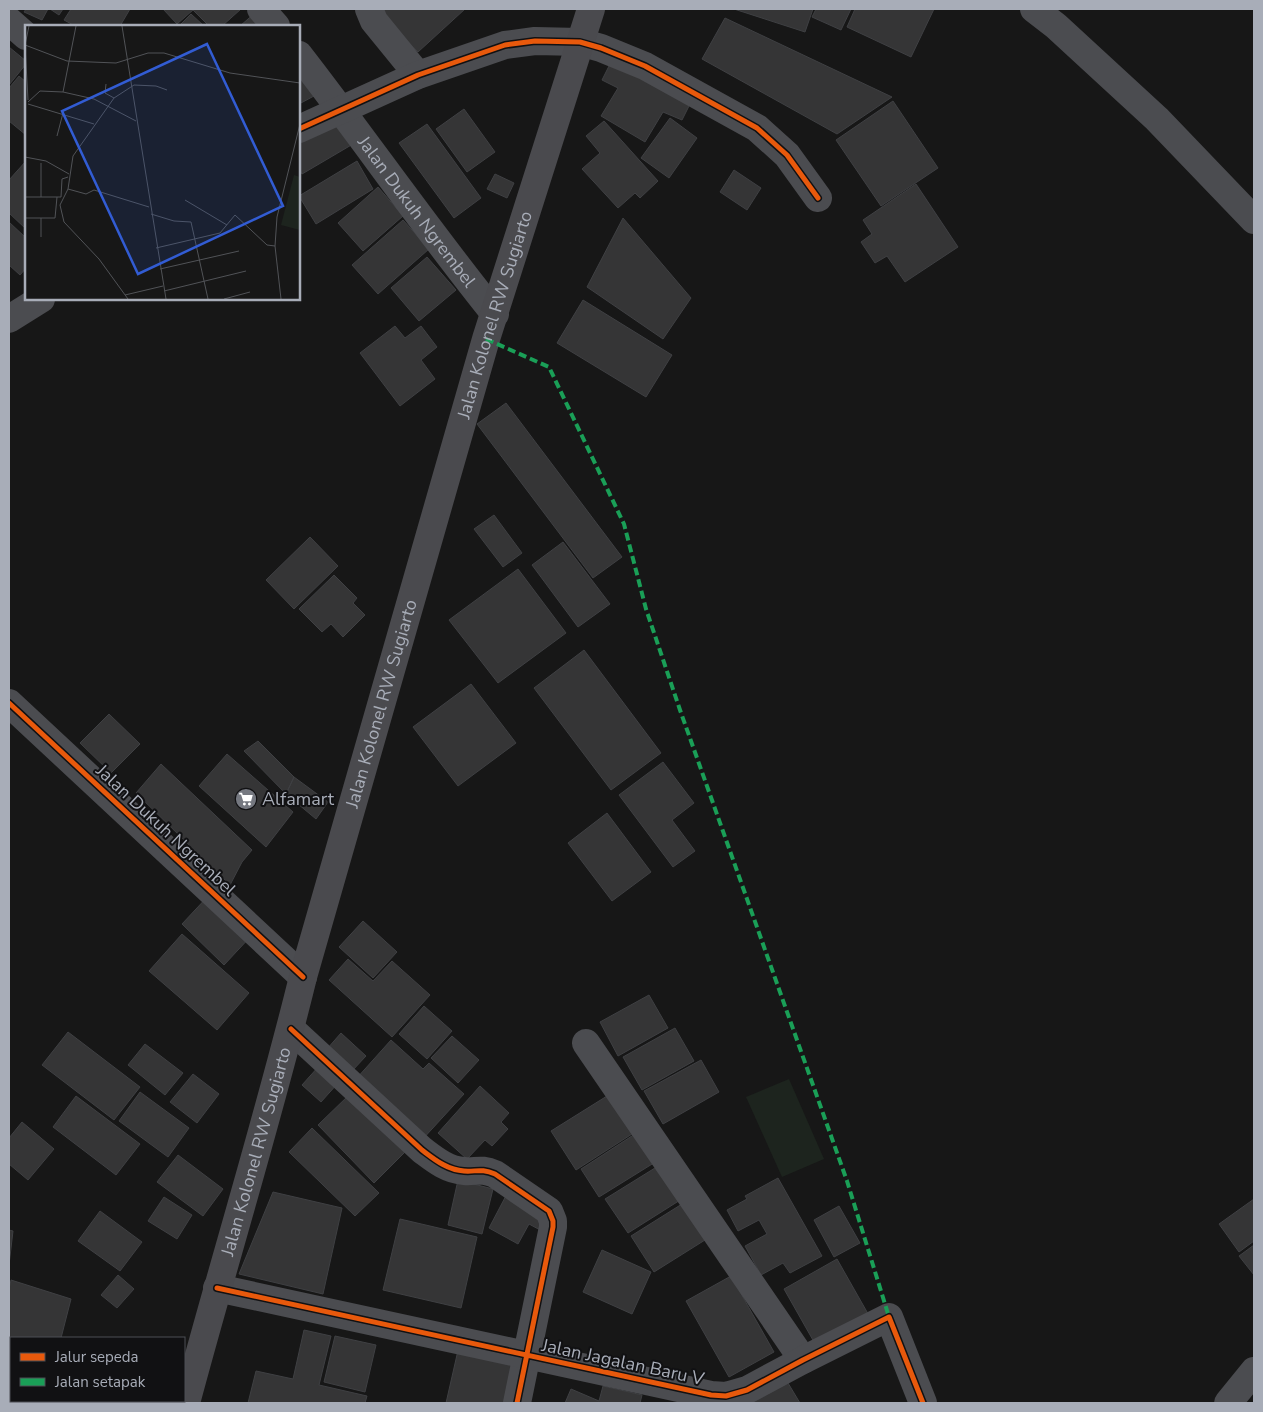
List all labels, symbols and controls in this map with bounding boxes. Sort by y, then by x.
inset map [25,25,300,300]
street label: Jalan Dukuh Ngrembel [352,130,482,293]
street label: Jalan Kolonel RW Sugiarto [451,208,538,423]
street label: Jalan Kolonel RW Sugiarto [340,597,423,812]
street label: Jalan Dukuh Ngrembel [90,758,242,902]
supermarket icon: Alfamart [234,787,258,811]
place label: Alfamart [262,787,335,811]
street label: Jalan Kolonel RW Sugiarto [215,1044,297,1260]
street label: Jalan Jagalan Baru V [539,1333,707,1391]
legend [10,1337,185,1402]
text: Jalur sepeda [54,1347,139,1367]
text: Jalan setapak [54,1372,146,1392]

